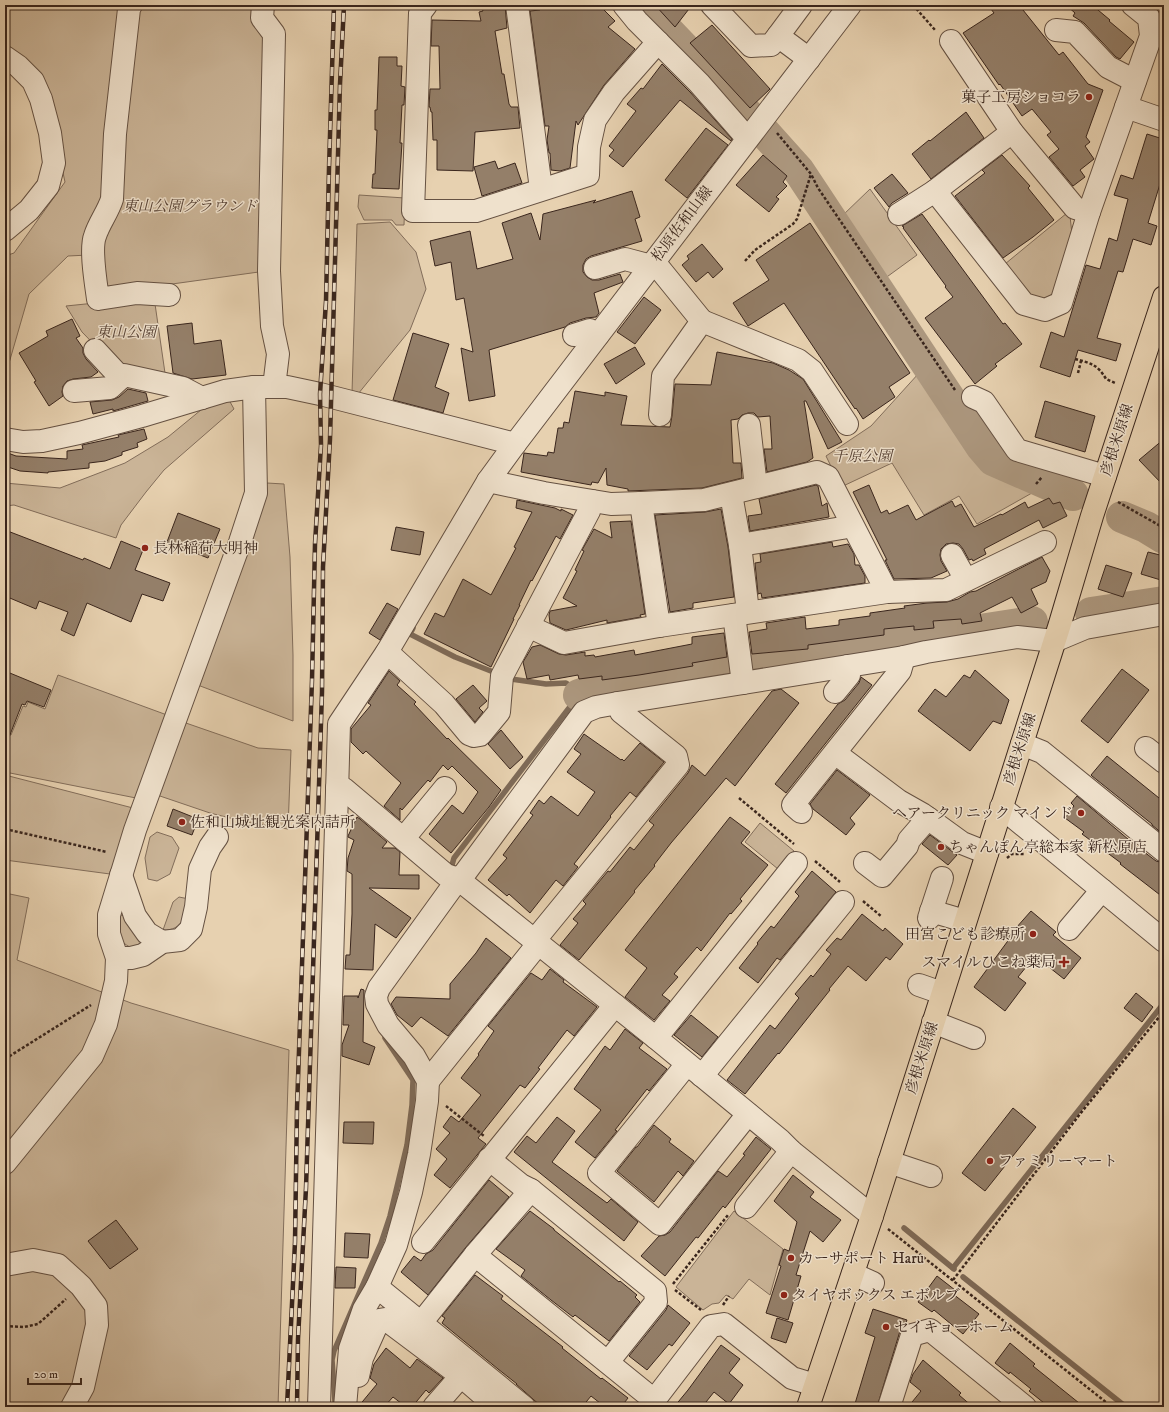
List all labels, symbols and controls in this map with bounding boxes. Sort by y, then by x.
place label: 菓子工房ショコラ [961,88,1081,107]
marker: 菓子工房ショコラ [1084,92,1094,102]
street label: 松原佐和山線 [647,182,717,266]
park label: 東山公園グラウンド [122,197,258,216]
park label: 東山公園 [96,323,159,342]
street label: 彦根米原線 [1096,401,1138,479]
park label: 千原公園 [832,447,895,466]
place label: 長林稲荷大明神 [153,539,258,558]
marker: 長林稲荷大明神 [140,543,150,553]
street label: 彦根米原線 [999,710,1041,788]
place label: ヘアークリニック マインド [892,804,1073,823]
marker: ヘアークリニック マインド [1076,808,1086,818]
place label: 佐和山城址観光案内詰所 [190,813,355,832]
marker: 佐和山城址観光案内詰所 [177,817,187,827]
place label: ちゃんぽん亭総本家 新松原店 [949,838,1147,857]
marker: ちゃんぽん亭総本家 新松原店 [936,842,946,852]
place label: 田宮こども診療所 [905,925,1025,944]
marker: 田宮こども診療所 [1028,929,1038,939]
place label: スマイルひこね薬局 [922,953,1056,972]
marker: スマイルひこね薬局 [1059,957,1069,967]
street label: 彦根米原線 [901,1019,943,1097]
place label: ファミリーマート [998,1152,1118,1171]
marker: ファミリーマート [985,1156,995,1166]
place label: カーサポート Haru [799,1249,924,1268]
marker: カーサポート Haru [786,1253,796,1263]
place label: タイヤボックス エボルブ [792,1286,960,1305]
marker: タイヤボックス エボルブ [779,1290,789,1300]
place label: セイキョーホーム [894,1318,1014,1337]
marker: セイキョーホーム [881,1322,891,1332]
scale bar [28,1360,81,1386]
text: 20 m [34,1367,58,1382]

